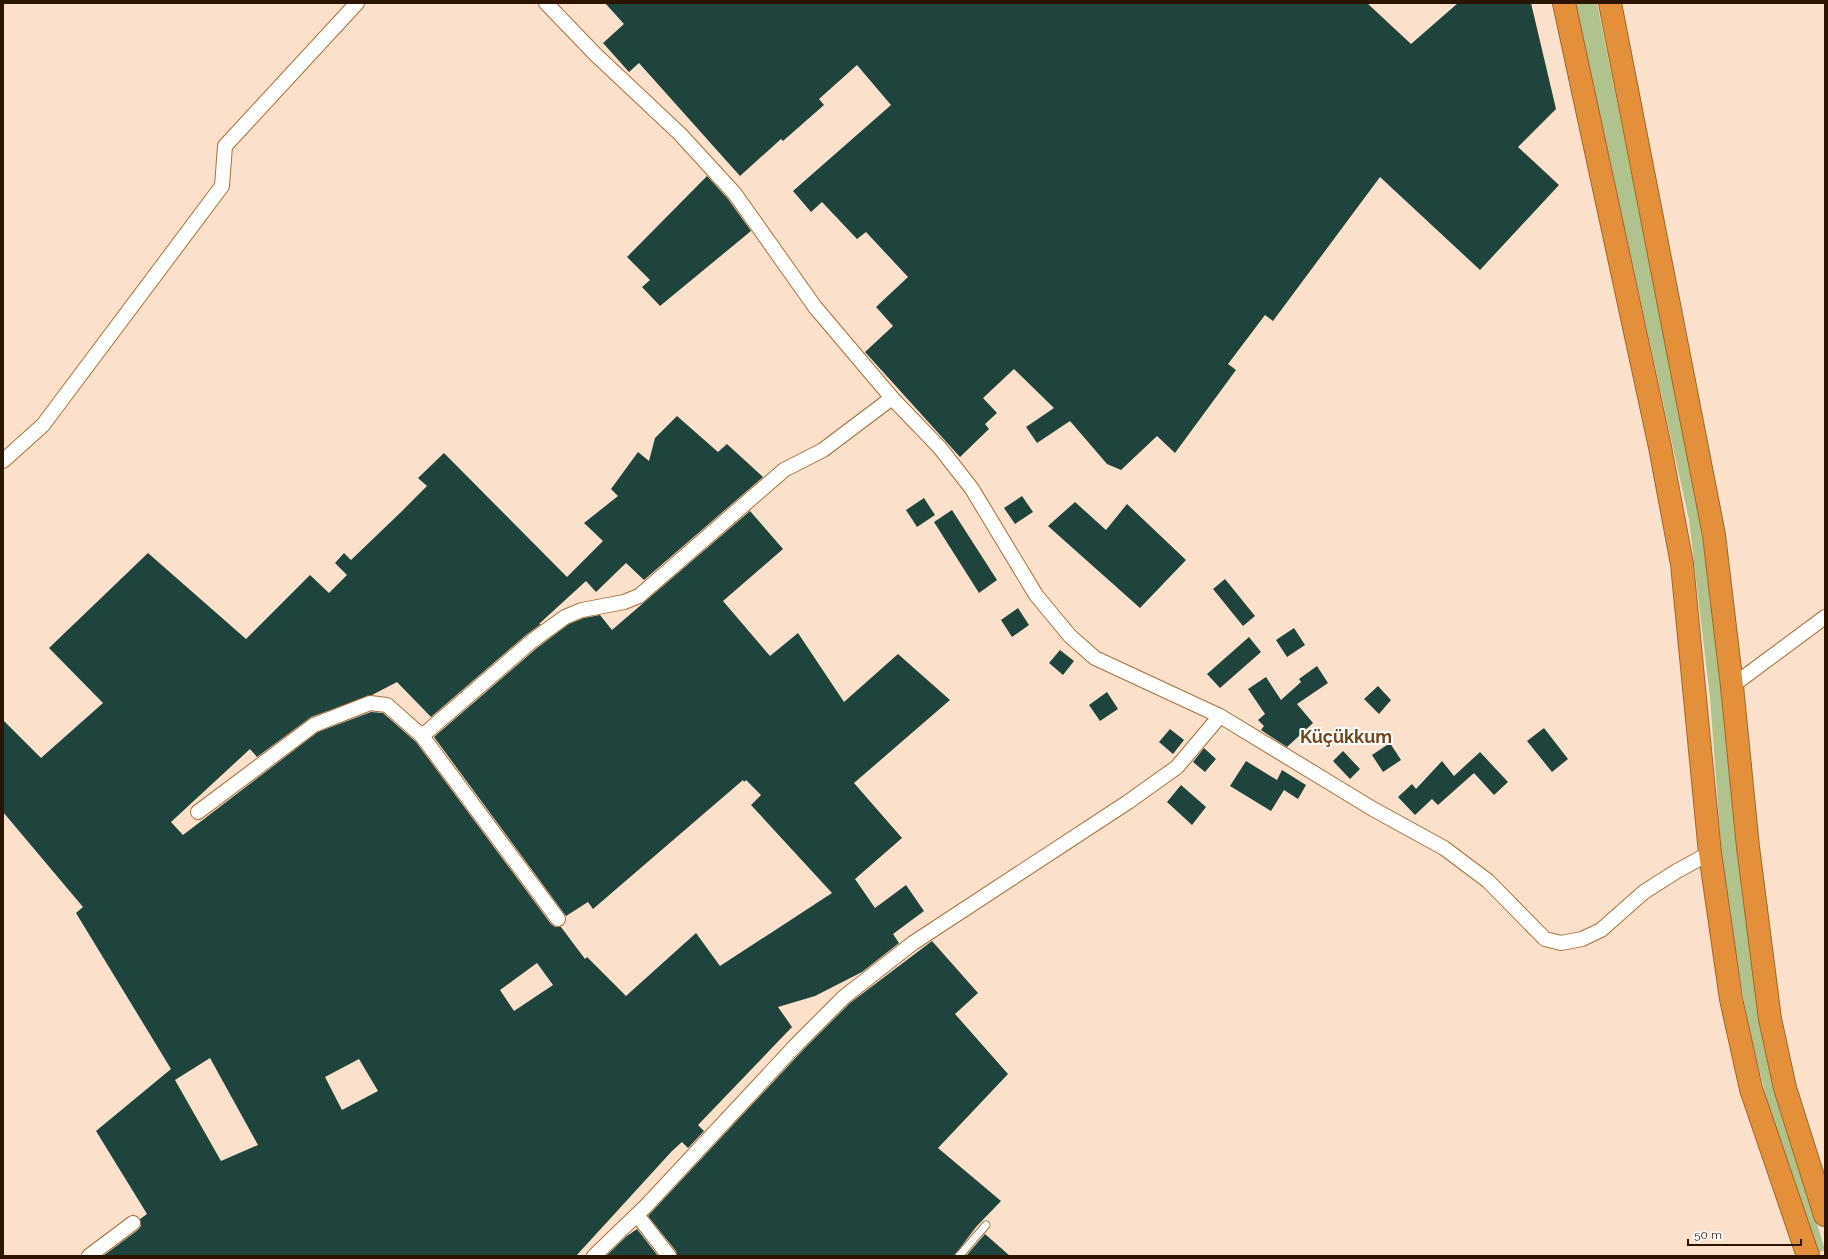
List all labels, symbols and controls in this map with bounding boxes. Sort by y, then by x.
district label: Küçükkum [1300,726,1392,747]
scale bar [1688,1221,1801,1247]
text: 50 m [1694,1228,1722,1242]

